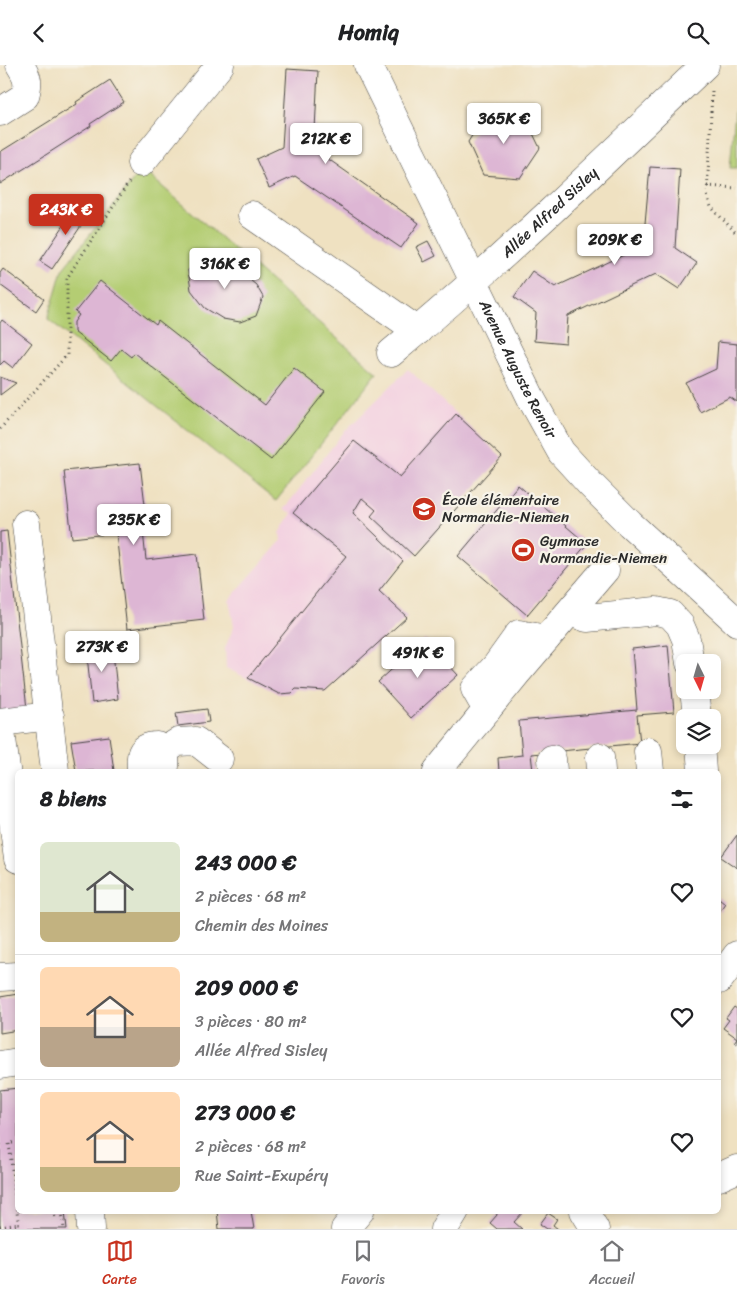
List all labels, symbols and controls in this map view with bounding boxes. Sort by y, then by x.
text: Homiq [338,13,399,52]
icon: back [25,19,53,47]
icon: search [684,19,712,47]
pin: 365K € [463,103,545,145]
text: 365K € [478,104,530,133]
pin: 212K € [285,123,367,165]
text: 212K € [301,124,351,153]
street label: Allée Alfred Sisley [494,160,604,265]
pin: 243K € [25,193,107,236]
text: 243K € [40,195,92,224]
pin: 209K € [574,223,656,266]
text: 209K € [588,225,642,254]
pin: 316K € [184,247,266,290]
text: 316K € [200,249,250,278]
street label: Avenue Auguste Renoir [471,294,564,444]
place label: École élémentaire Normandie-Niemen [442,487,569,530]
school or university icon: École élémentaire Normandie-Niemen [411,496,437,522]
pin: 235K € [93,503,175,546]
text: 235K € [108,505,160,534]
place label: Gymnase Normandie-Niemen [540,528,667,571]
sports icon: Gymnase Normandie-Niemen [510,537,536,563]
pin: 273K € [61,631,143,673]
text: 273K € [76,632,128,661]
pin: 491K € [377,637,459,679]
text: 491K € [392,638,444,667]
north arrow [676,654,721,699]
map controls [676,654,721,754]
button: layers [676,709,721,754]
text: 8 biens [40,780,106,818]
icon: filters [668,785,696,813]
text: 243 000 € [195,844,296,882]
icon: home [80,862,140,922]
icon: heart [668,878,696,906]
text: 2 pièces · 68 m² [195,882,306,911]
text: Chemin des Moines [195,911,328,940]
text: 209 000 € [195,969,298,1007]
icon: home [80,987,140,1047]
icon: heart [668,1003,696,1031]
text: 3 pièces · 80 m² [195,1007,307,1036]
text: Allée Alfred Sisley [195,1036,327,1065]
text: 273 000 € [195,1094,295,1132]
icon: home [80,1112,140,1172]
icon: heart [668,1128,696,1156]
text: 2 pièces · 68 m² [195,1132,306,1161]
text: Rue Saint-Exupéry [195,1161,328,1190]
tab: Carte [102,1237,137,1292]
tab: Favoris [341,1237,385,1292]
tab: Accueil [589,1237,635,1292]

